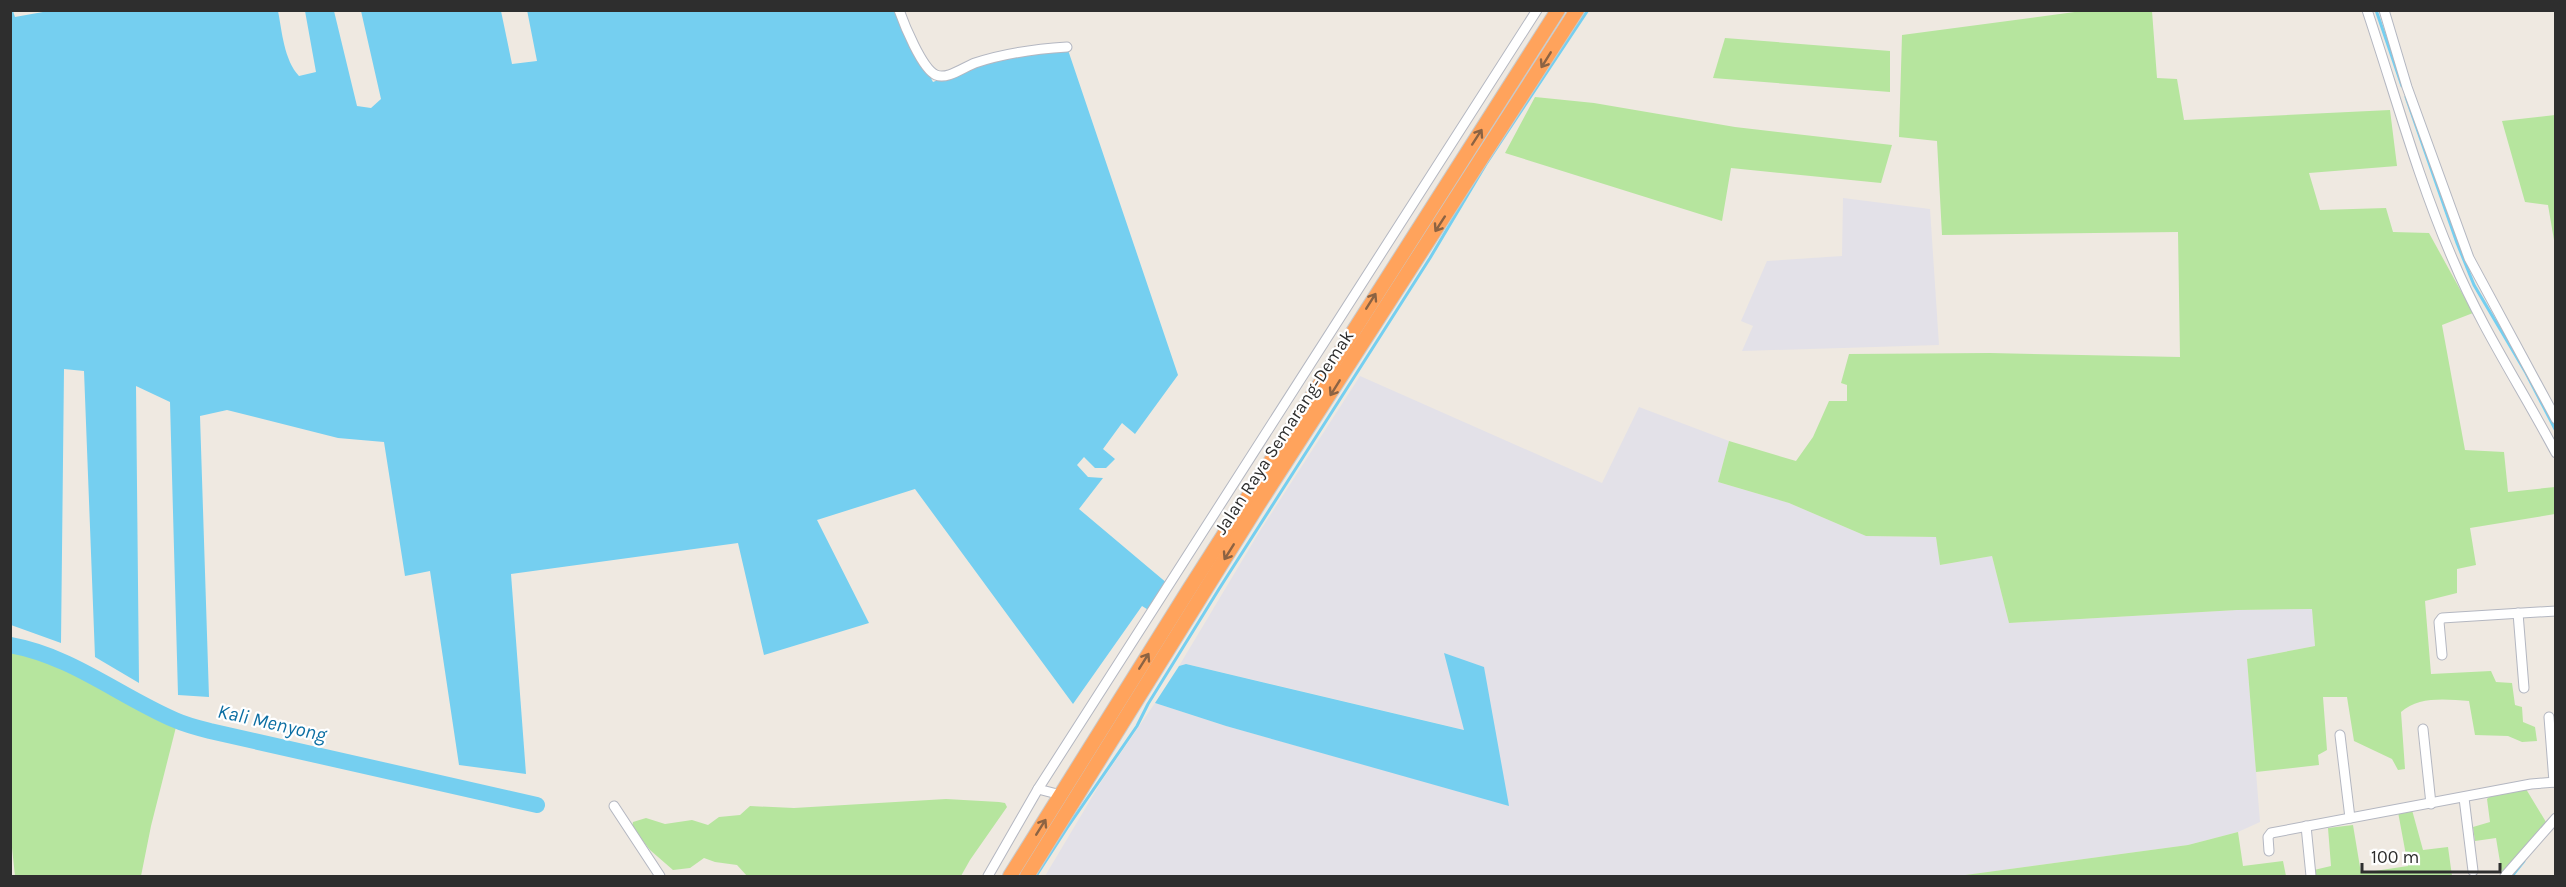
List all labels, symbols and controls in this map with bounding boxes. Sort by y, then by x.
one-way arrow [1539,51,1551,68]
one-way arrow [1471,129,1483,146]
one-way arrow [1433,215,1445,232]
one-way arrow [1365,293,1377,310]
street label: Jalan Raya Semarang-Demak [1210,326,1358,538]
one-way arrow [1329,379,1341,396]
one-way arrow [1222,543,1234,560]
one-way arrow [1138,653,1150,670]
water label: Kali Menyong [215,699,329,747]
one-way arrow [1035,819,1047,836]
scale bar [2362,836,2500,874]
text: 100 m [2371,846,2419,868]

